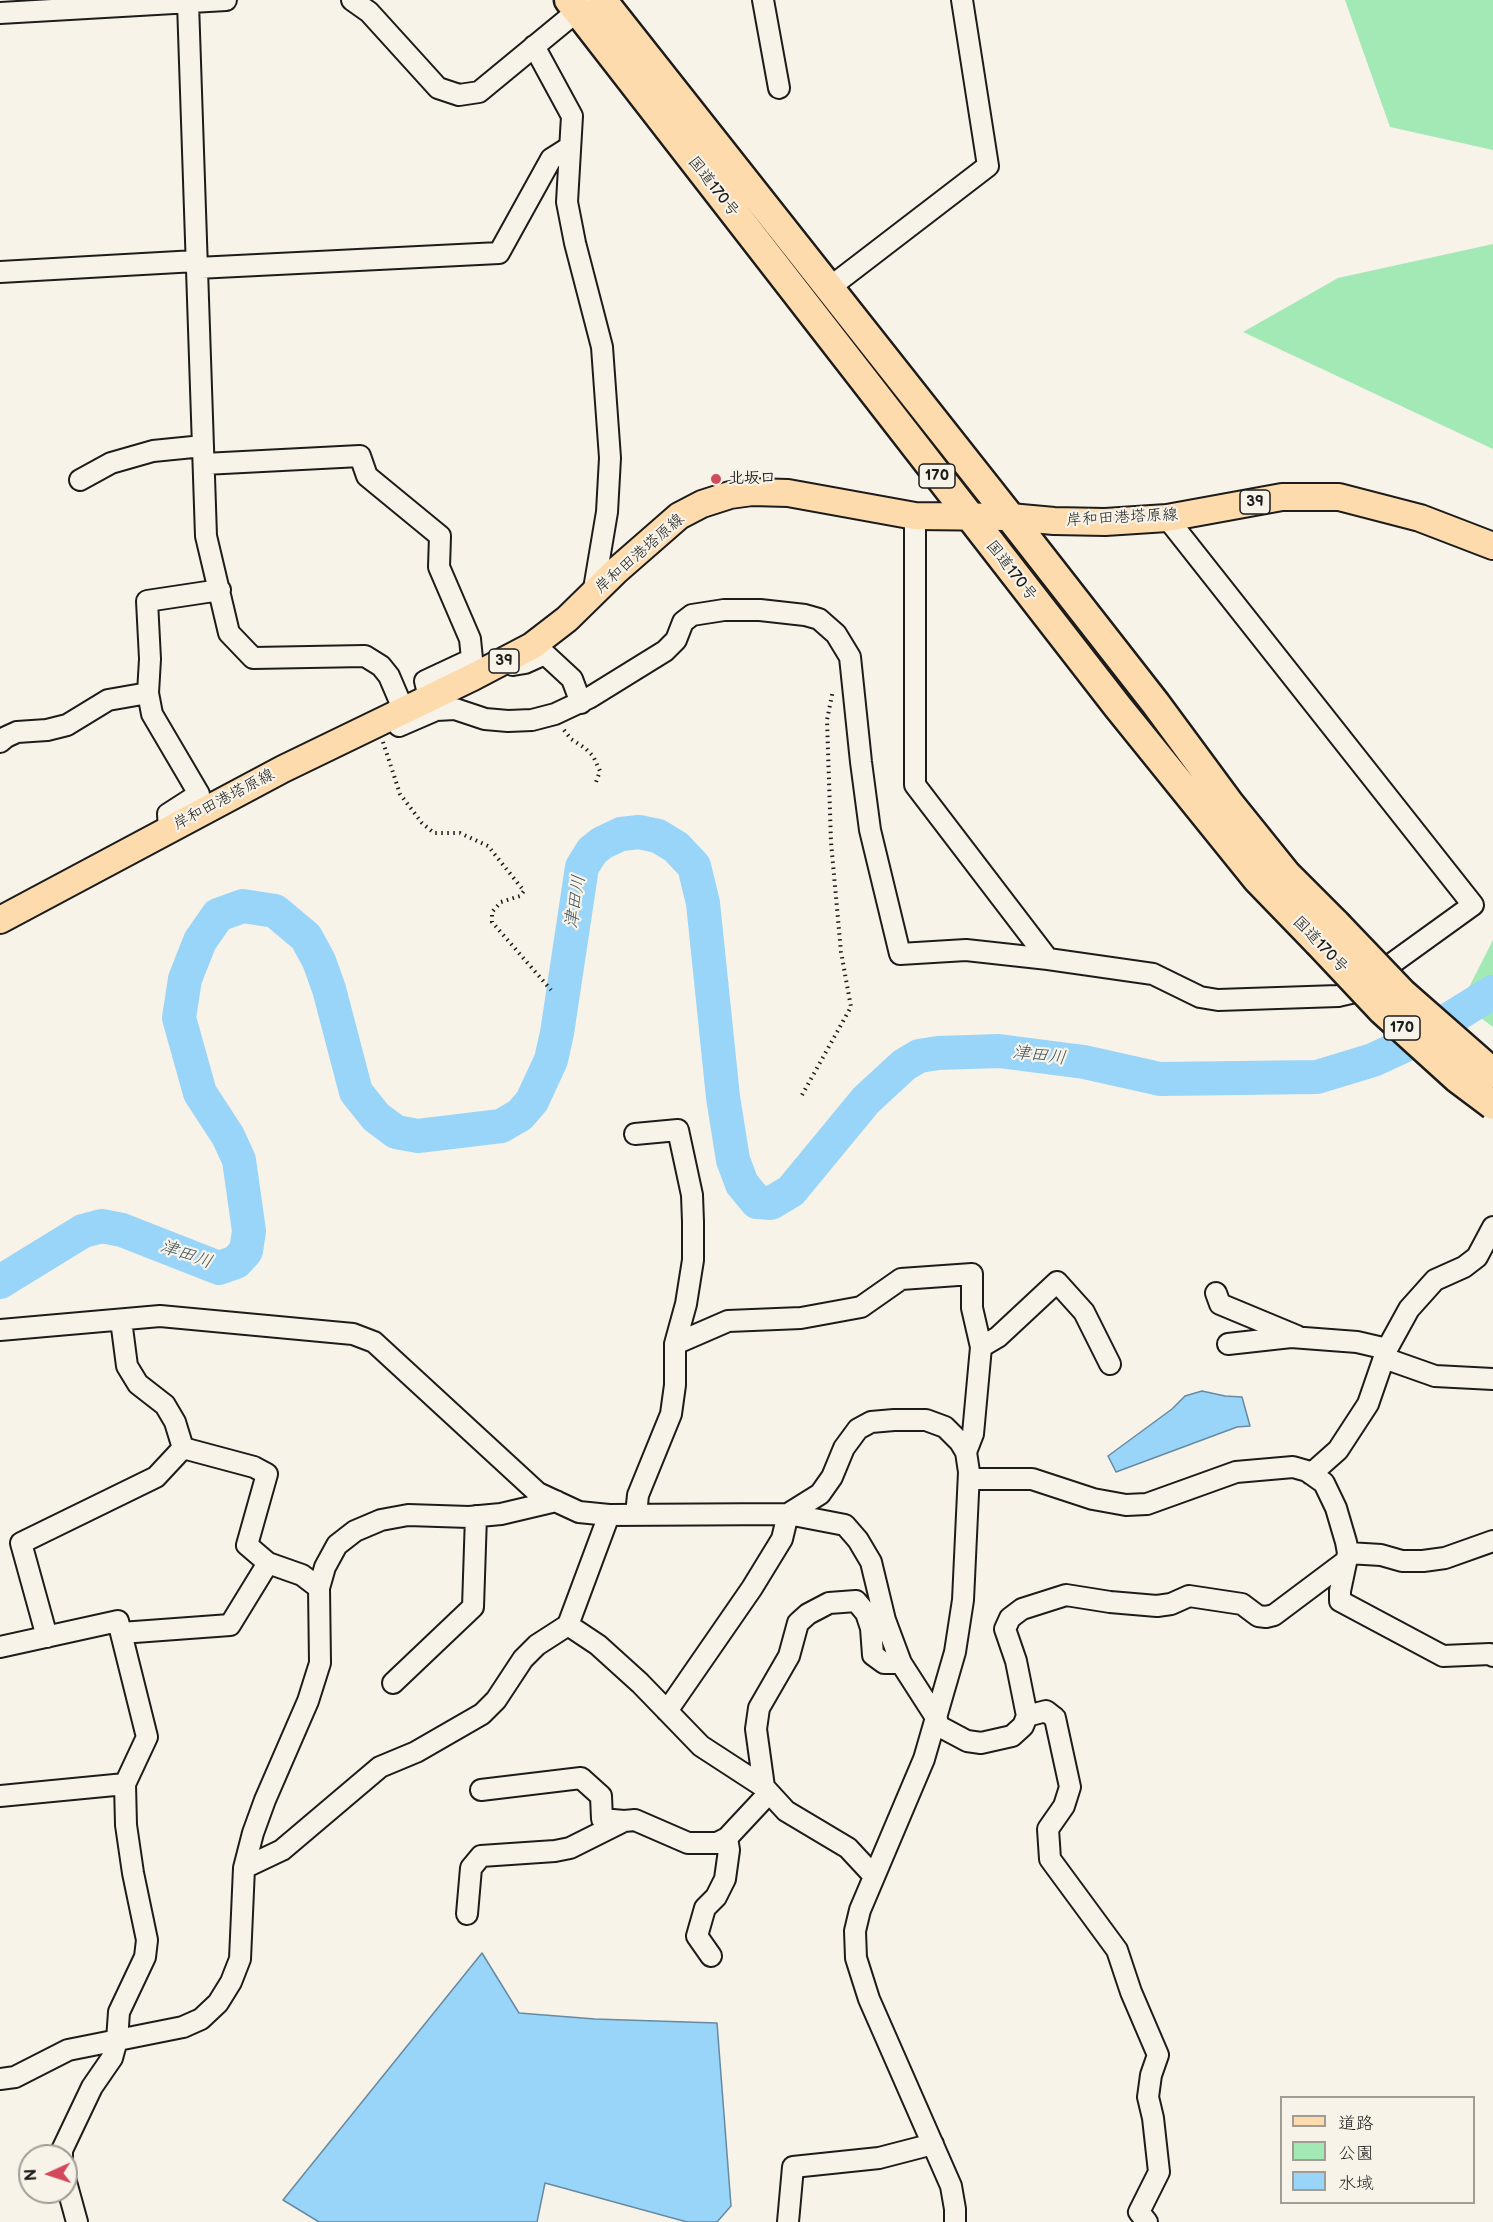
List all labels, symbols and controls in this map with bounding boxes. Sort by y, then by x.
street label: 国道170号 [683,153,743,221]
road number: 170 [919,464,955,488]
place label: 北坂口 [728,469,776,489]
marker: 北坂口 [709,472,723,486]
road number: 39 [1240,490,1270,514]
street label: 岸和田港塔原線 [1066,505,1178,531]
street label: 岸和田港塔原線 [591,510,689,598]
street label: 国道170号 [981,537,1041,605]
road number: 39 [489,649,519,673]
street label: 岸和田港塔原線 [170,765,278,835]
water label: 津田川 [561,874,591,930]
street label: 国道170号 [1288,913,1352,977]
road number: 170 [1384,1016,1420,1040]
water label: 津田川 [1011,1042,1067,1070]
water label: 津田川 [157,1236,215,1274]
legend [1280,2096,1475,2204]
text: 道路 [1338,2113,1374,2134]
text: 公園 [1338,2143,1374,2164]
north arrow [18,2144,78,2204]
text: N [22,2168,41,2181]
text: 水域 [1338,2173,1374,2194]

